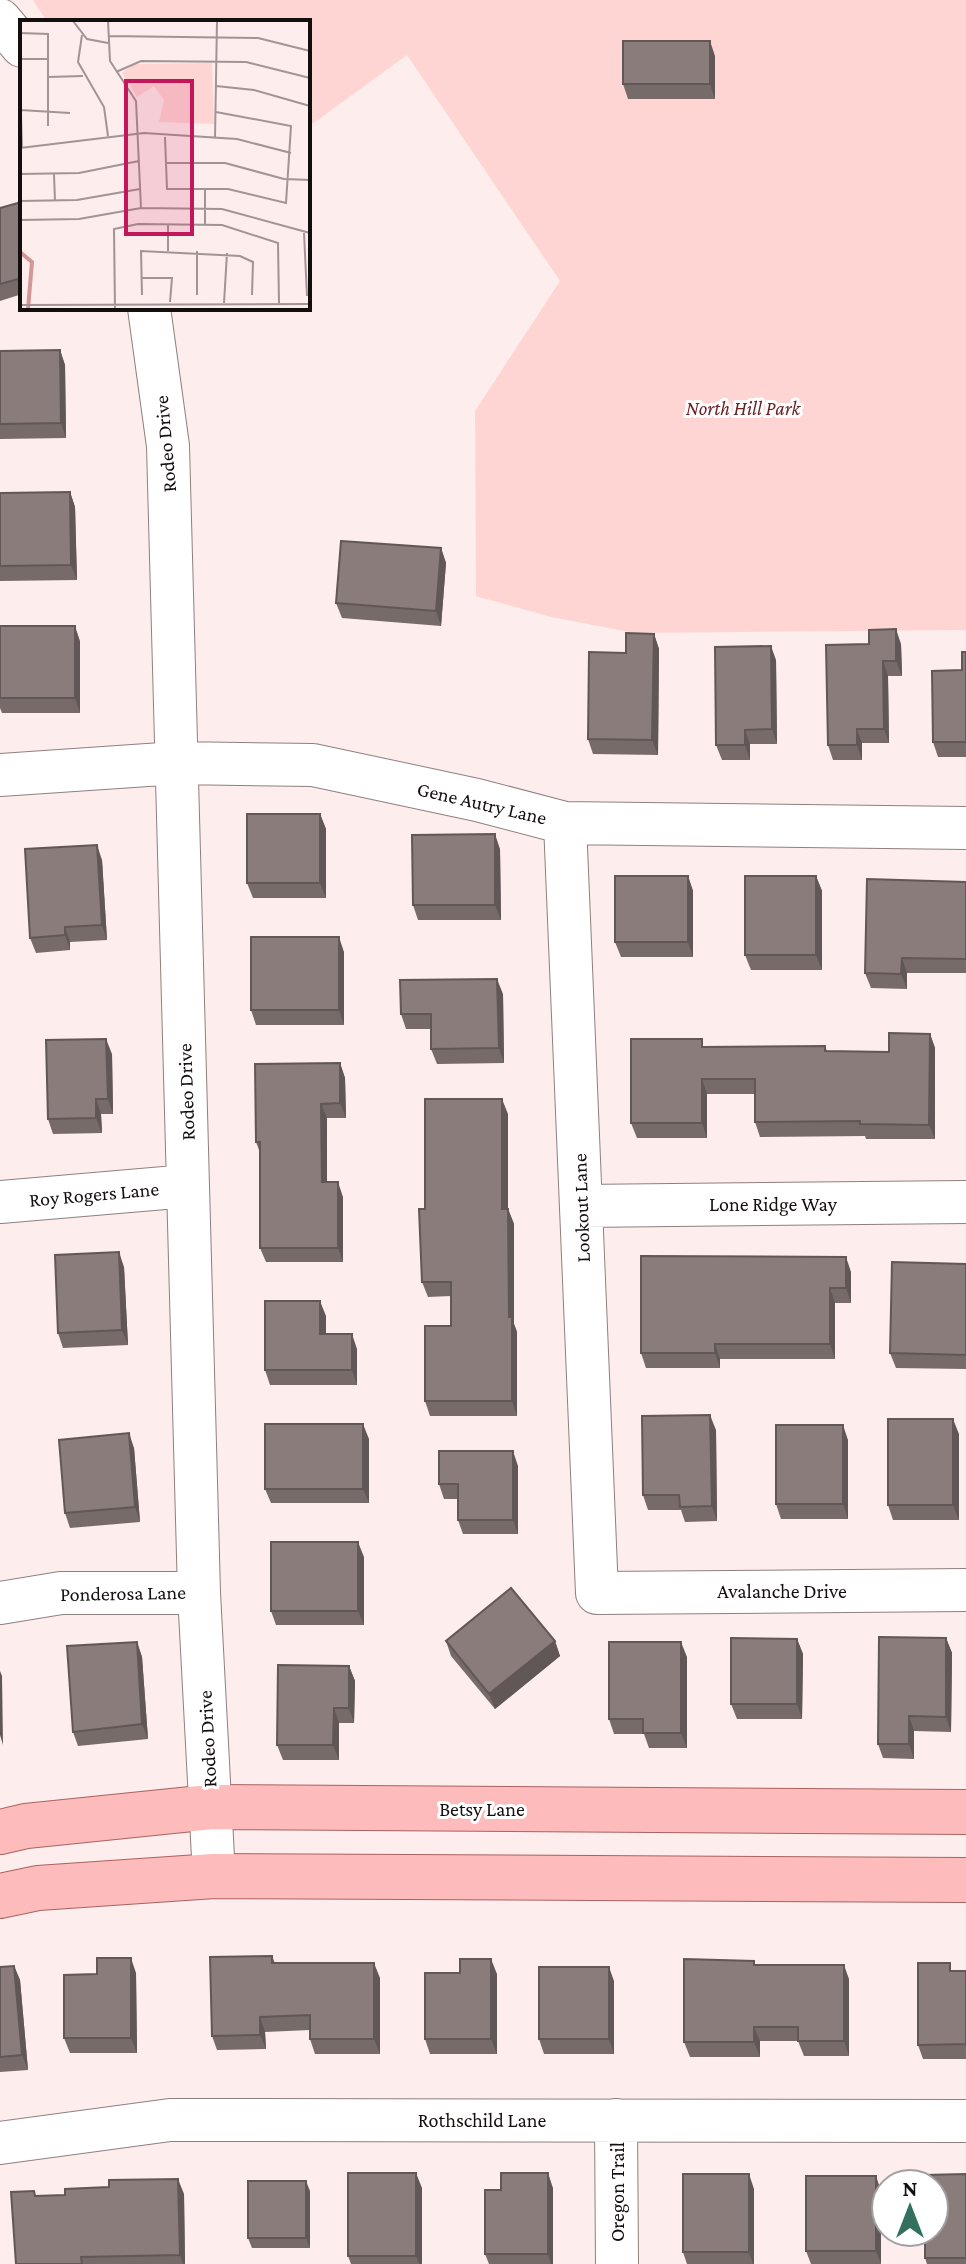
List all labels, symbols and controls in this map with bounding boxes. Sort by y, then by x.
inset map [20,20,310,310]
street label: Rodeo Drive [150,394,180,493]
park label: North Hill Park [686,397,802,419]
street label: Gene Autry Lane [415,777,549,830]
street label: Rodeo Drive [173,1043,199,1141]
street label: Lookout Lane [568,1153,594,1263]
street label: Roy Rogers Lane [28,1177,160,1212]
street label: Lone Ridge Way [709,1193,838,1216]
street label: Avalanche Drive [717,1580,847,1602]
street label: Ponderosa Lane [60,1581,186,1605]
street label: Rodeo Drive [193,1690,221,1788]
street label: Betsy Lane [439,1798,525,1821]
street label: Rothschild Lane [418,2109,546,2131]
street label: Oregon Trail [606,2142,629,2242]
north arrow [870,2168,950,2248]
text: N [903,2176,918,2201]

